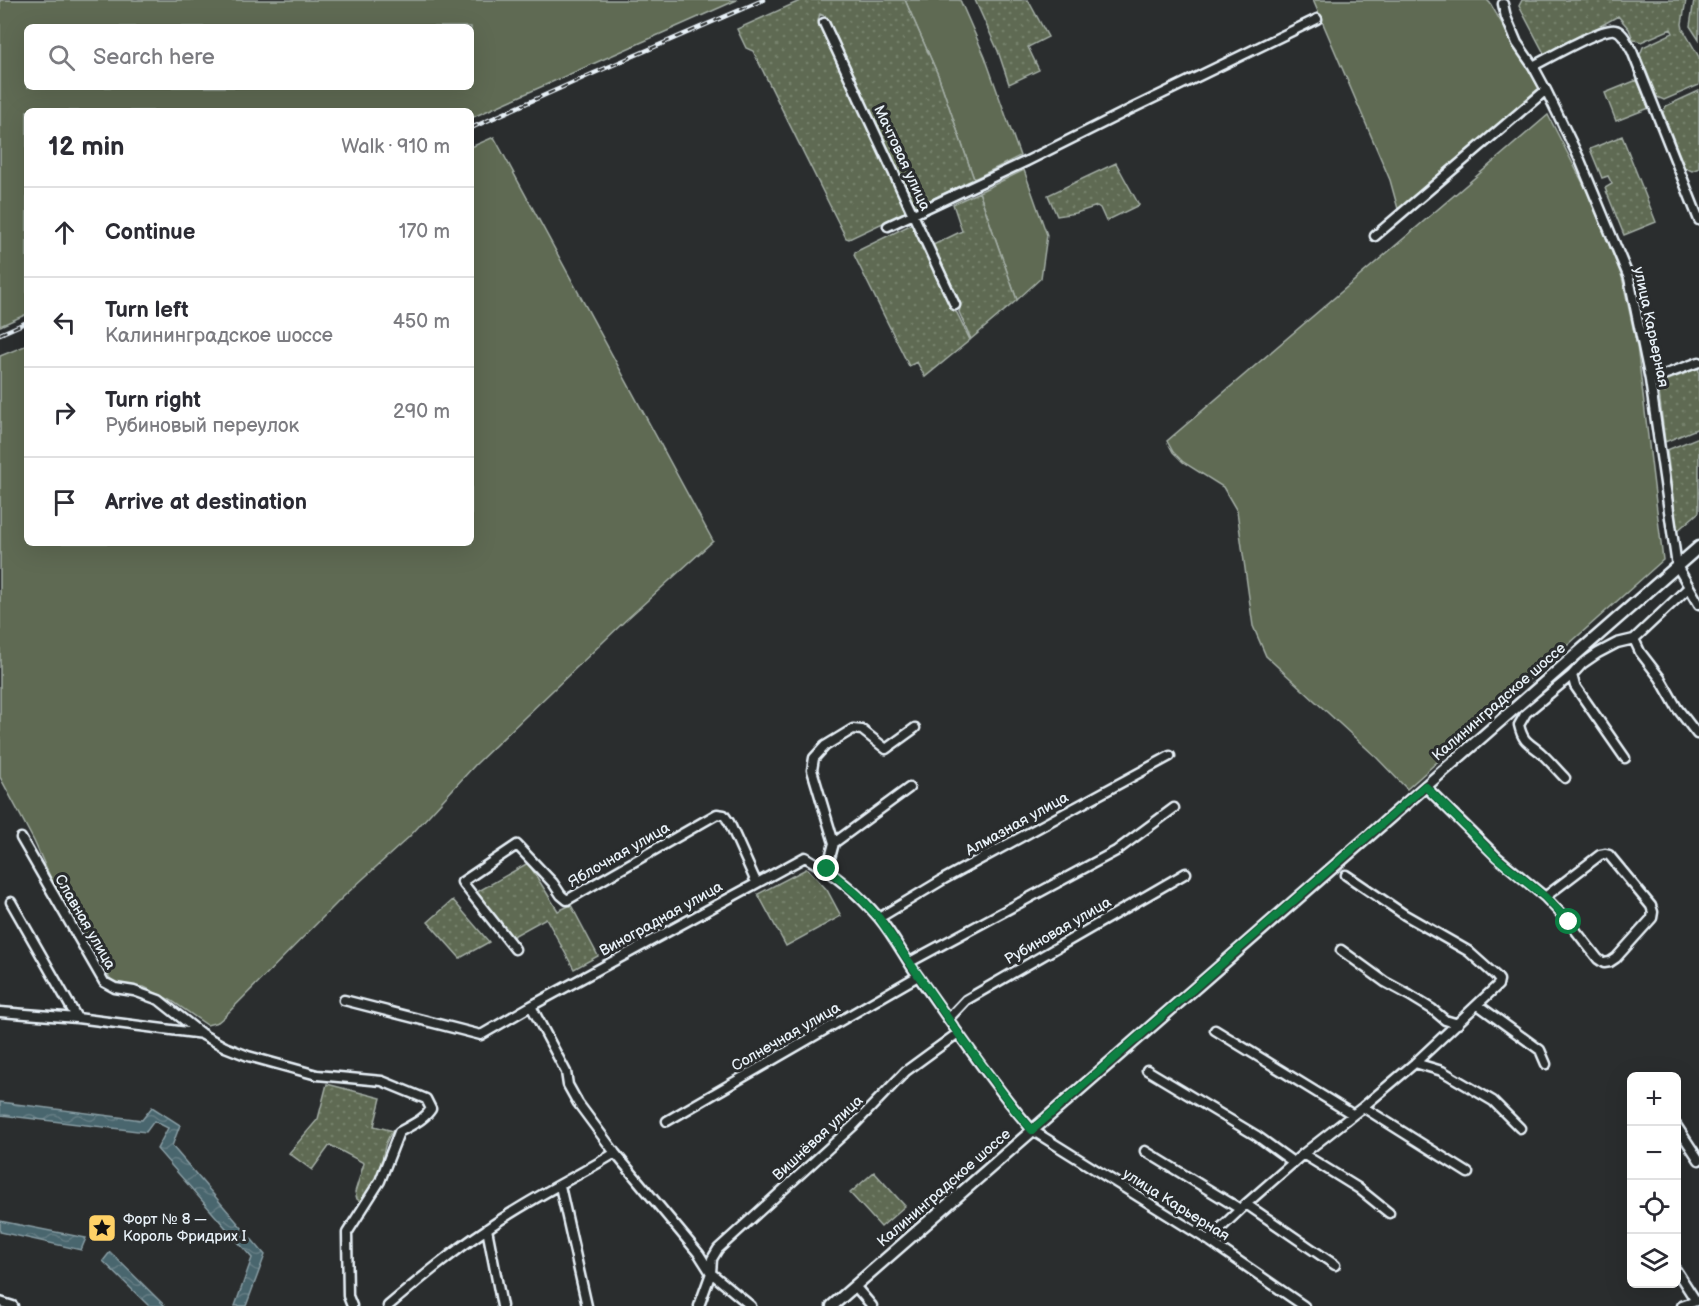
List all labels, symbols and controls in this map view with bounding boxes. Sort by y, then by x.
search box [24,24,474,90]
icon: search [45,41,78,74]
text: Search here [93,44,215,71]
street label: Мачтовая улица [869,102,935,214]
text: 12 min [48,132,125,163]
text: Walk · 910 m [341,135,450,159]
icon: ahead [48,216,81,249]
text: Continue [105,219,195,246]
text: 170 m [399,220,450,244]
street label: улица Карьерная [1629,265,1673,389]
text: Turn left [105,297,189,324]
icon: left [48,306,81,339]
text: 450 m [393,310,450,334]
text: Калининградское шоссе [105,324,333,348]
text: Turn right [105,387,201,414]
icon: right [48,396,81,429]
text: 290 m [393,400,450,424]
text: Рубиновый переулок [105,414,299,438]
icon: arrive [48,486,81,519]
text: Arrive at destination [105,489,307,516]
street label: Калининградское шоссе [1428,639,1570,765]
street label: Алмазная улица [961,788,1072,861]
street label: Яблочная улица [565,818,673,892]
route end [813,855,839,881]
street label: Славная улица [50,871,120,973]
street label: Виноградная улица [596,877,726,961]
street label: Рубиновая улица [1001,893,1115,969]
route start [1555,908,1581,934]
street label: Солнечная улица [728,998,844,1076]
map controls [1627,1072,1681,1288]
button: + [1627,1072,1681,1126]
street label: Вишнёвая улица [769,1091,867,1185]
street label: Калининградское шоссе [873,1125,1015,1251]
button: − [1627,1126,1681,1180]
street label: улица Карьерная [1119,1164,1233,1246]
button: locate [1627,1180,1681,1234]
place label: Форт № 8 — Король Фридрих I [123,1210,247,1246]
place icon: Форт № 8 — Король Фридрих I [86,1212,118,1244]
button: layers [1627,1234,1681,1288]

